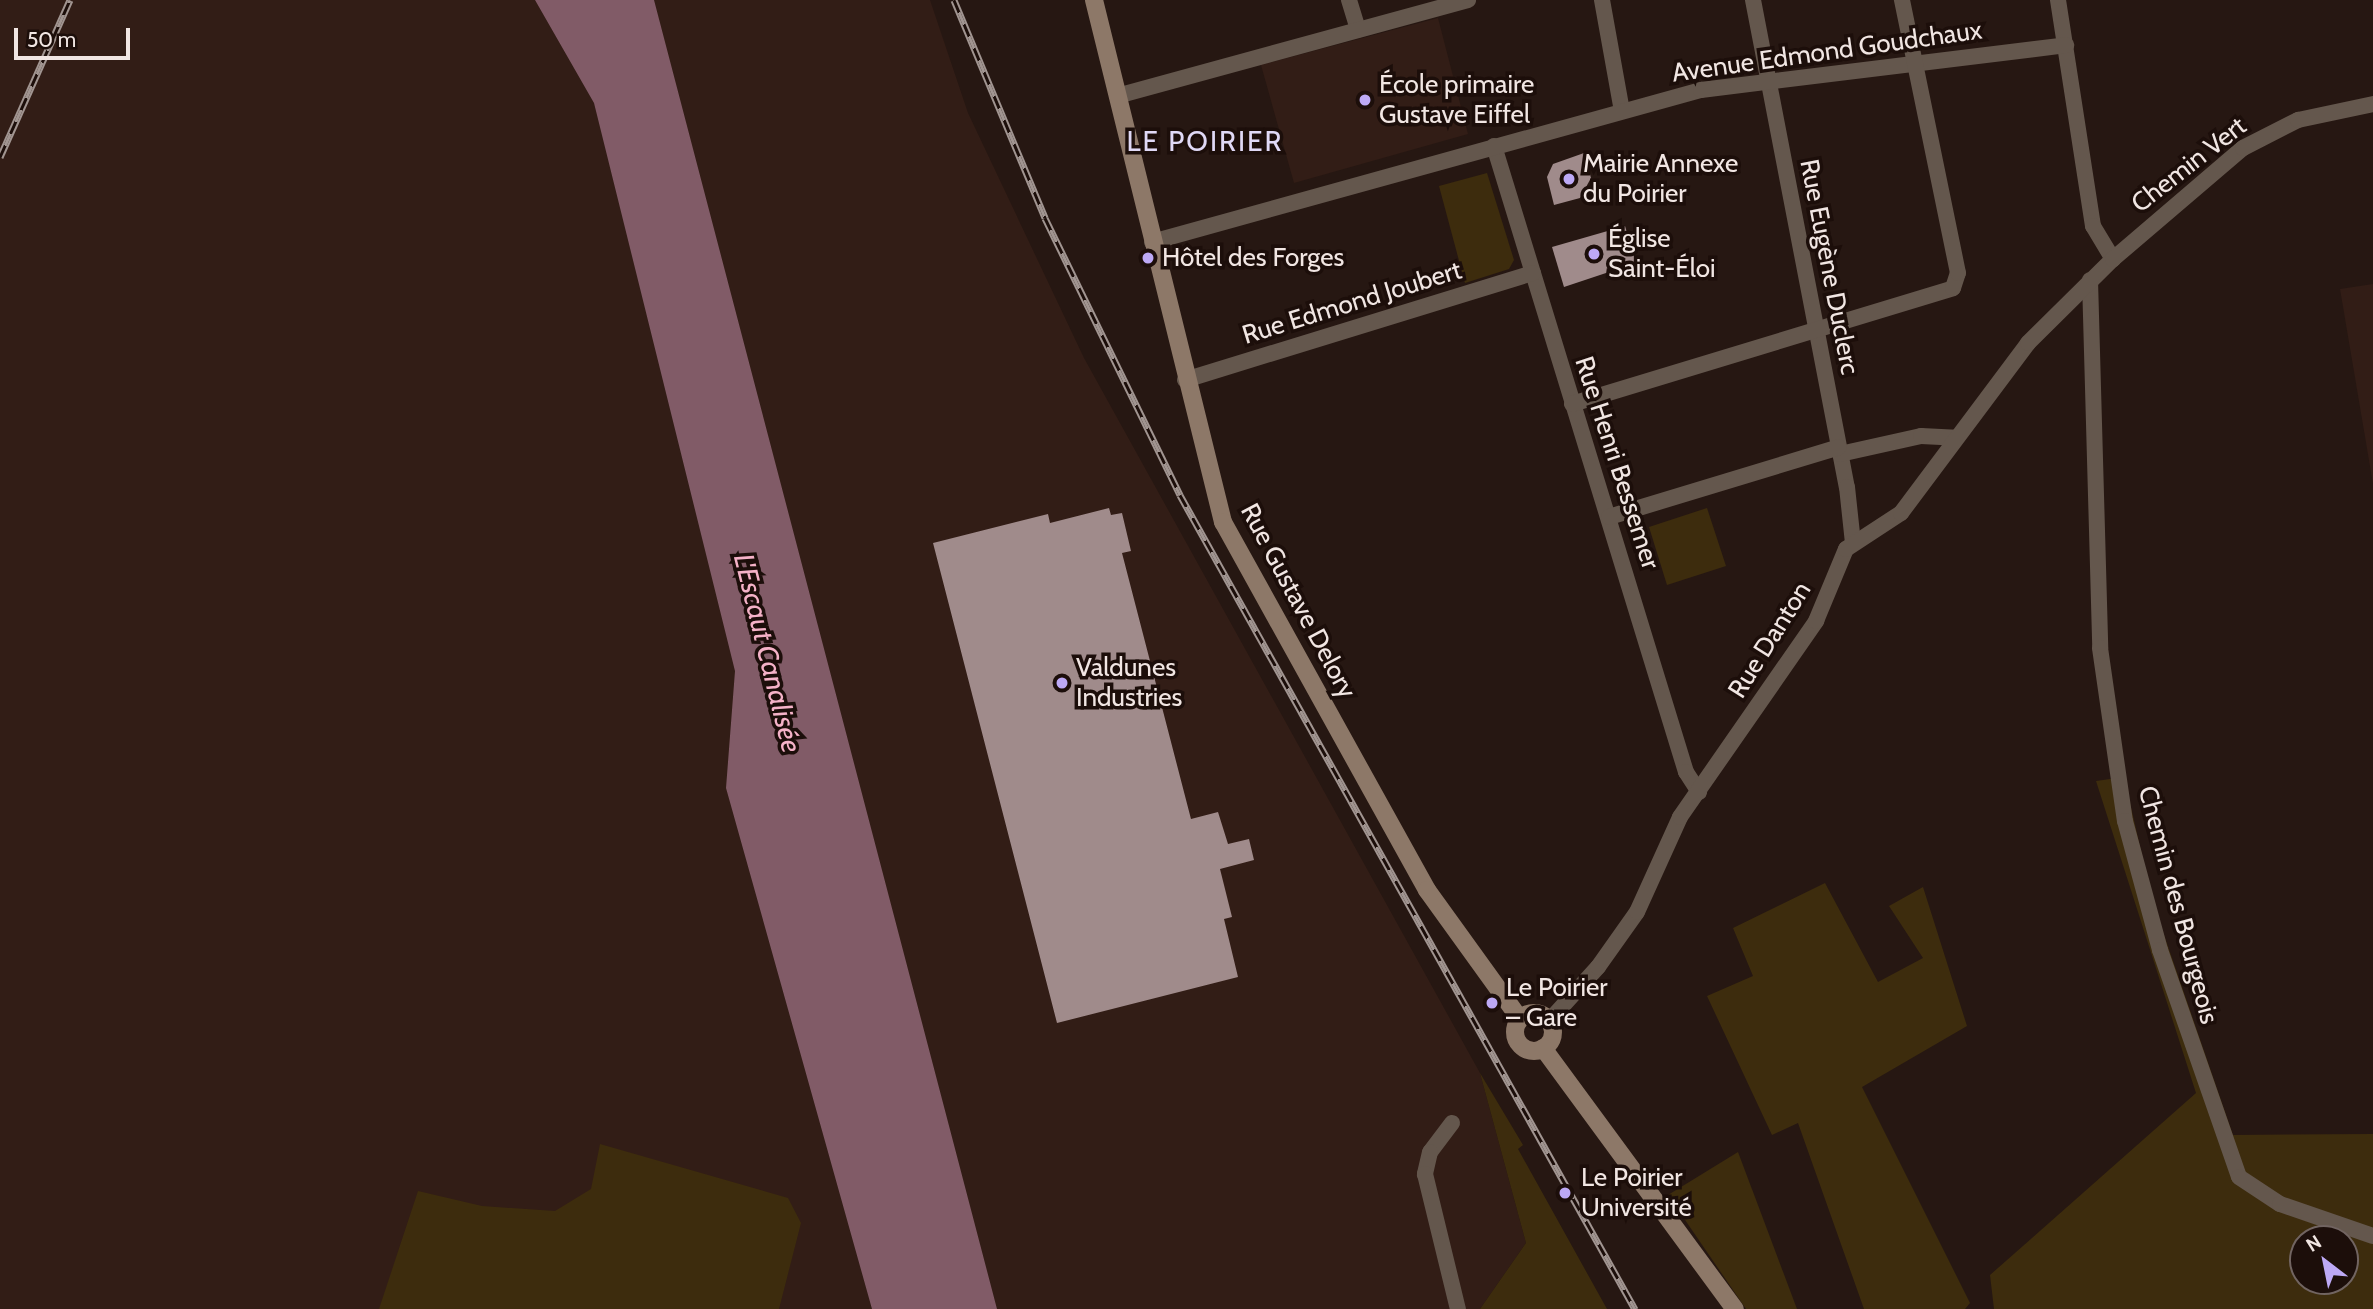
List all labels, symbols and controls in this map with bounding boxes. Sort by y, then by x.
scale bar [18,14,133,58]
street label: Avenue Edmond Goudchaux [1670,15,1984,89]
text: 50 m [27,27,76,52]
place label: École primaire Gustave Eiffel [1379,69,1534,130]
marker: École primaire Gustave Eiffel [1357,92,1373,108]
street label: Chemin Vert [2126,111,2252,219]
district label: LE POIRIER [1128,124,1282,158]
place label: Mairie Annexe du Poirier [1583,148,1738,210]
street label: Rue Eugène Duclerc [1793,157,1865,377]
marker: Mairie Annexe du Poirier [1561,171,1577,187]
place label: Église Saint-Éloi [1608,223,1716,284]
place label: Hôtel des Forges [1162,242,1344,274]
marker: Église Saint-Éloi [1586,246,1602,262]
marker: Hôtel des Forges [1140,250,1156,266]
street label: Rue Edmond Joubert [1239,255,1465,351]
street label: Rue Henri Bessemer [1568,353,1666,573]
street label: Rue Gustave Delory [1234,498,1362,704]
water label: L'Escaut Canalisée [727,550,809,756]
street label: Rue Danton [1722,576,1818,704]
place label: Valdunes Industries [1076,652,1182,714]
marker: Valdunes Industries [1054,675,1070,691]
street label: Chemin des Bourgeois [2131,783,2225,1027]
place label: Le Poirier – Gare [1506,972,1608,1034]
marker: Le Poirier – Gare [1484,995,1500,1011]
place label: Le Poirier Université [1581,1162,1692,1224]
marker: Le Poirier Université [1555,1183,1575,1203]
north arrow [2289,1225,2359,1295]
text: N [2302,1230,2325,1257]

